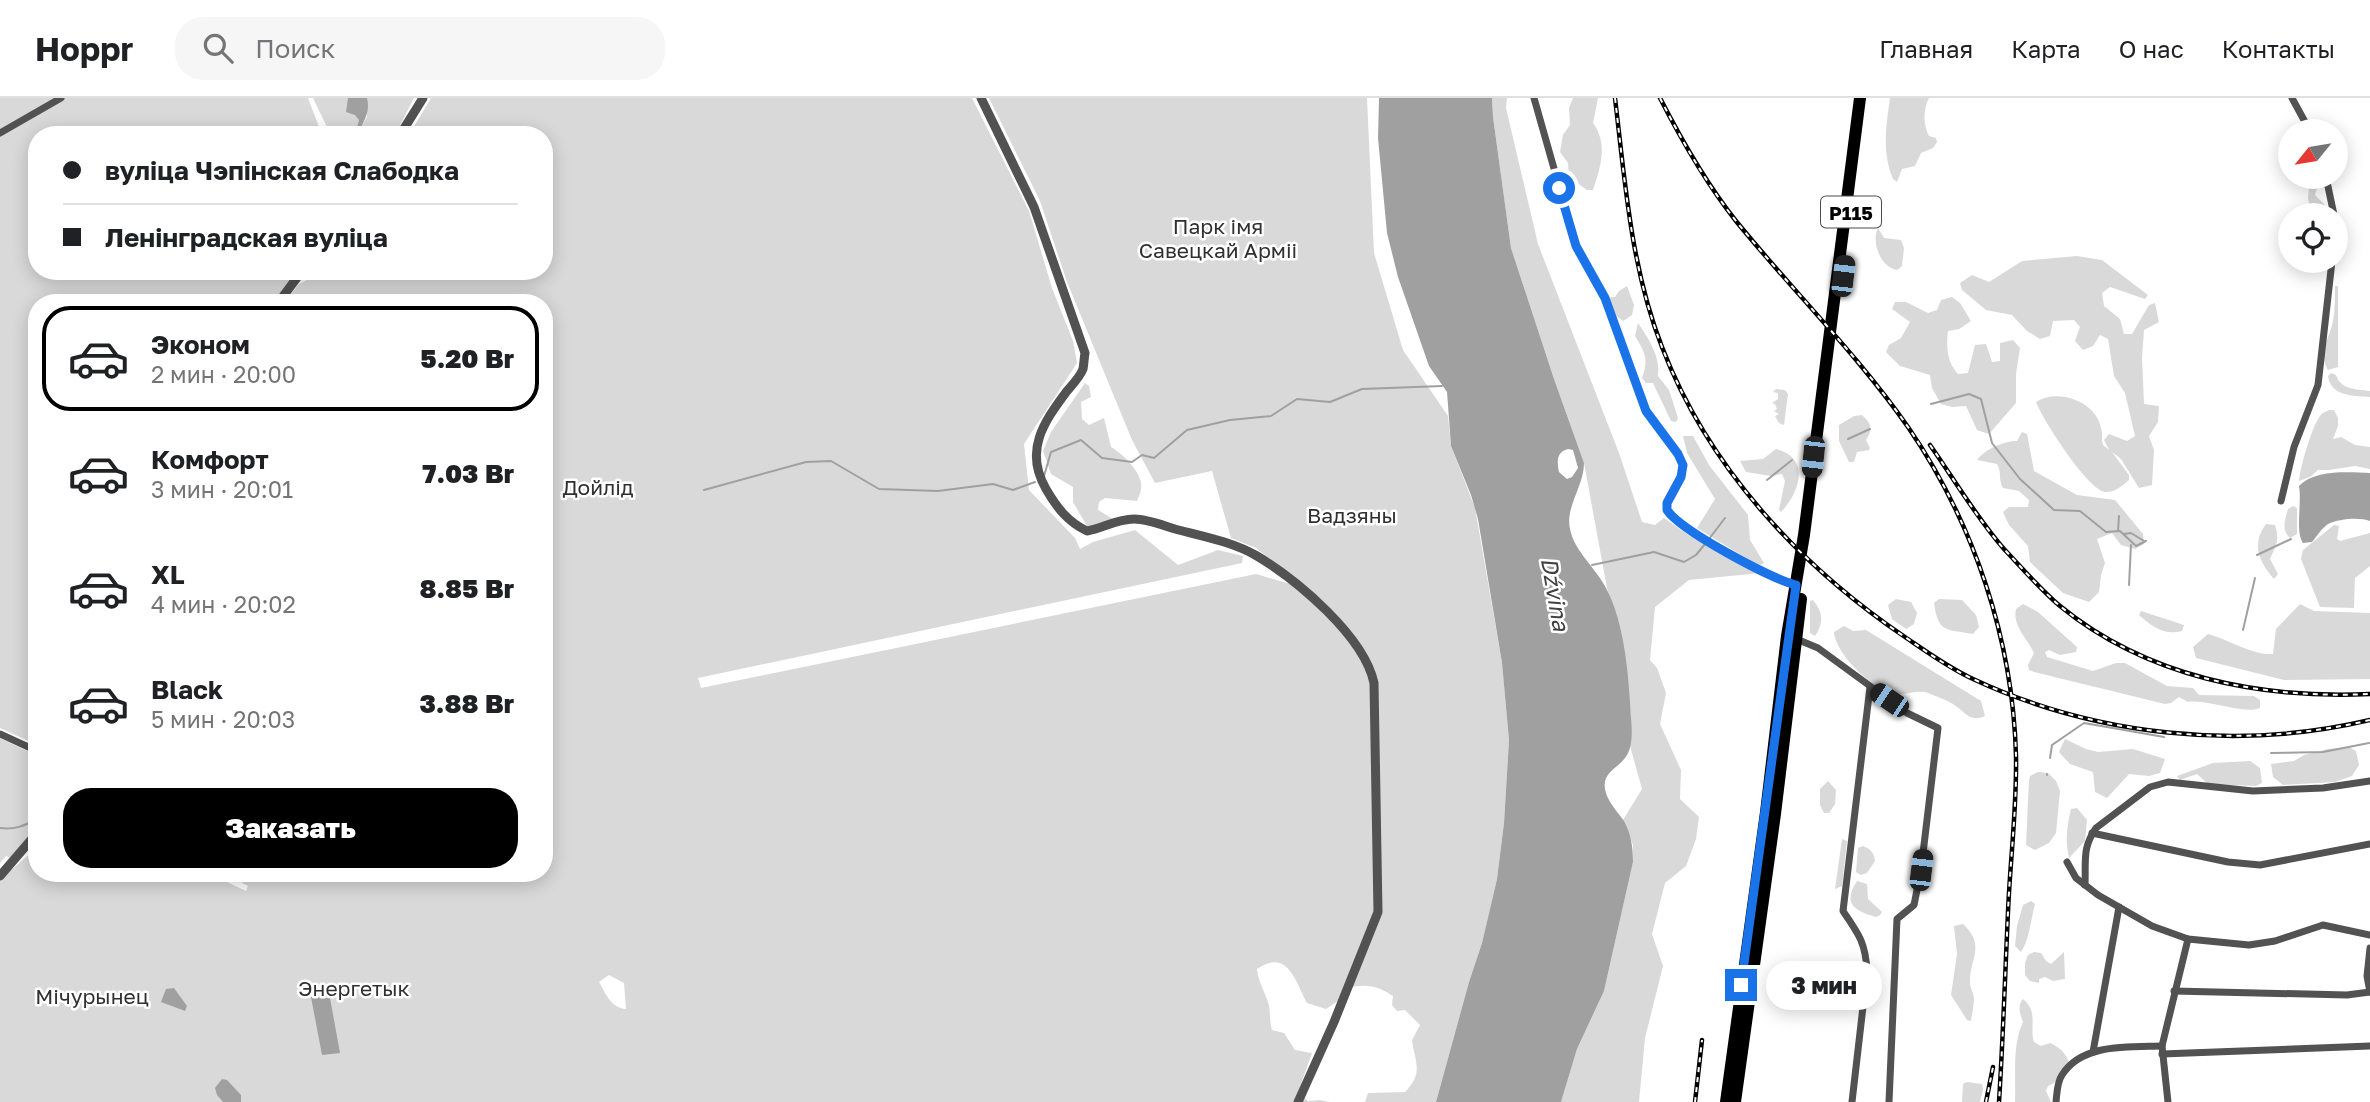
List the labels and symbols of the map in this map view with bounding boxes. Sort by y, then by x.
north arrow [2278,119,2348,189]
route start [1543,172,1575,204]
road number: Р115 [1821,196,1881,228]
park label: Парк імя Савецкай Арміі [1139,213,1297,263]
car [1831,254,1856,298]
car [1801,435,1826,479]
park label: Дойлід [562,474,634,500]
park label: Вадзяны [1307,502,1397,528]
water label: Dźvina [1536,555,1576,634]
car [1866,680,1913,720]
car [1909,848,1934,892]
callout: 3 мин [1766,960,1881,1010]
route end [1725,969,1757,1001]
park label: Энергетык [298,975,410,1001]
park label: Мічурынец [35,983,149,1009]

